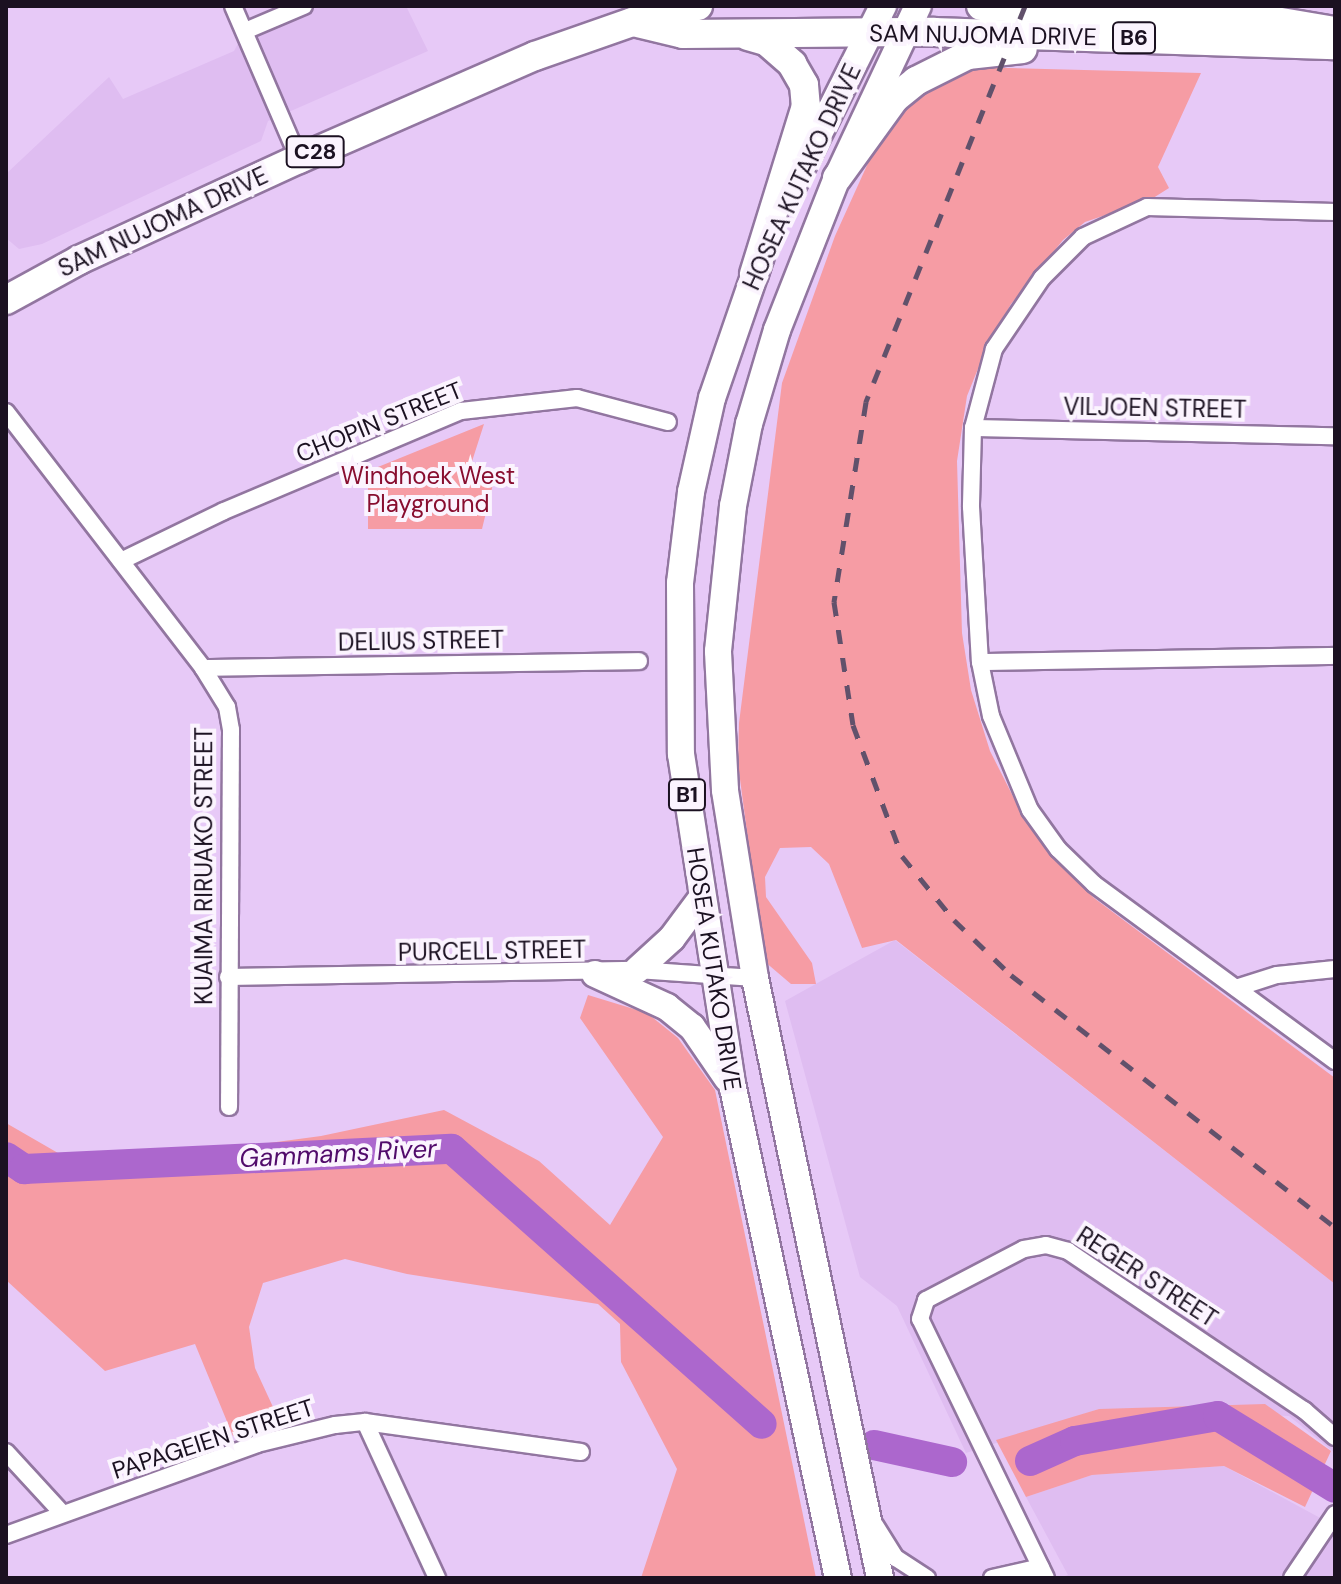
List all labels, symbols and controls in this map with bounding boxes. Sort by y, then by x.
street label: SAM NUJOMA DRIVE [869,19,1097,51]
road number: B6 [1112,20,1156,56]
street label: HOSEA KUTAKO DRIVE [737,59,867,295]
road number: C28 [285,134,345,170]
street label: SAM NUJOMA DRIVE [54,161,272,283]
street label: CHOPIN STREET [292,376,466,468]
street label: VILJOEN STREET [1063,392,1247,424]
park label: Windhoek West Playground [341,462,515,518]
street label: DELIUS STREET [338,625,504,657]
street label: KUAIMA RIRUAKO STREET [190,727,218,1005]
road number: B1 [667,777,707,813]
street label: HOSEA KUTAKO DRIVE [681,845,747,1093]
street label: PURCELL STREET [398,935,586,967]
water label: Gammams River [238,1133,438,1175]
street label: REGER STREET [1071,1221,1223,1333]
street label: PAPAGEIEN STREET [109,1393,317,1485]

